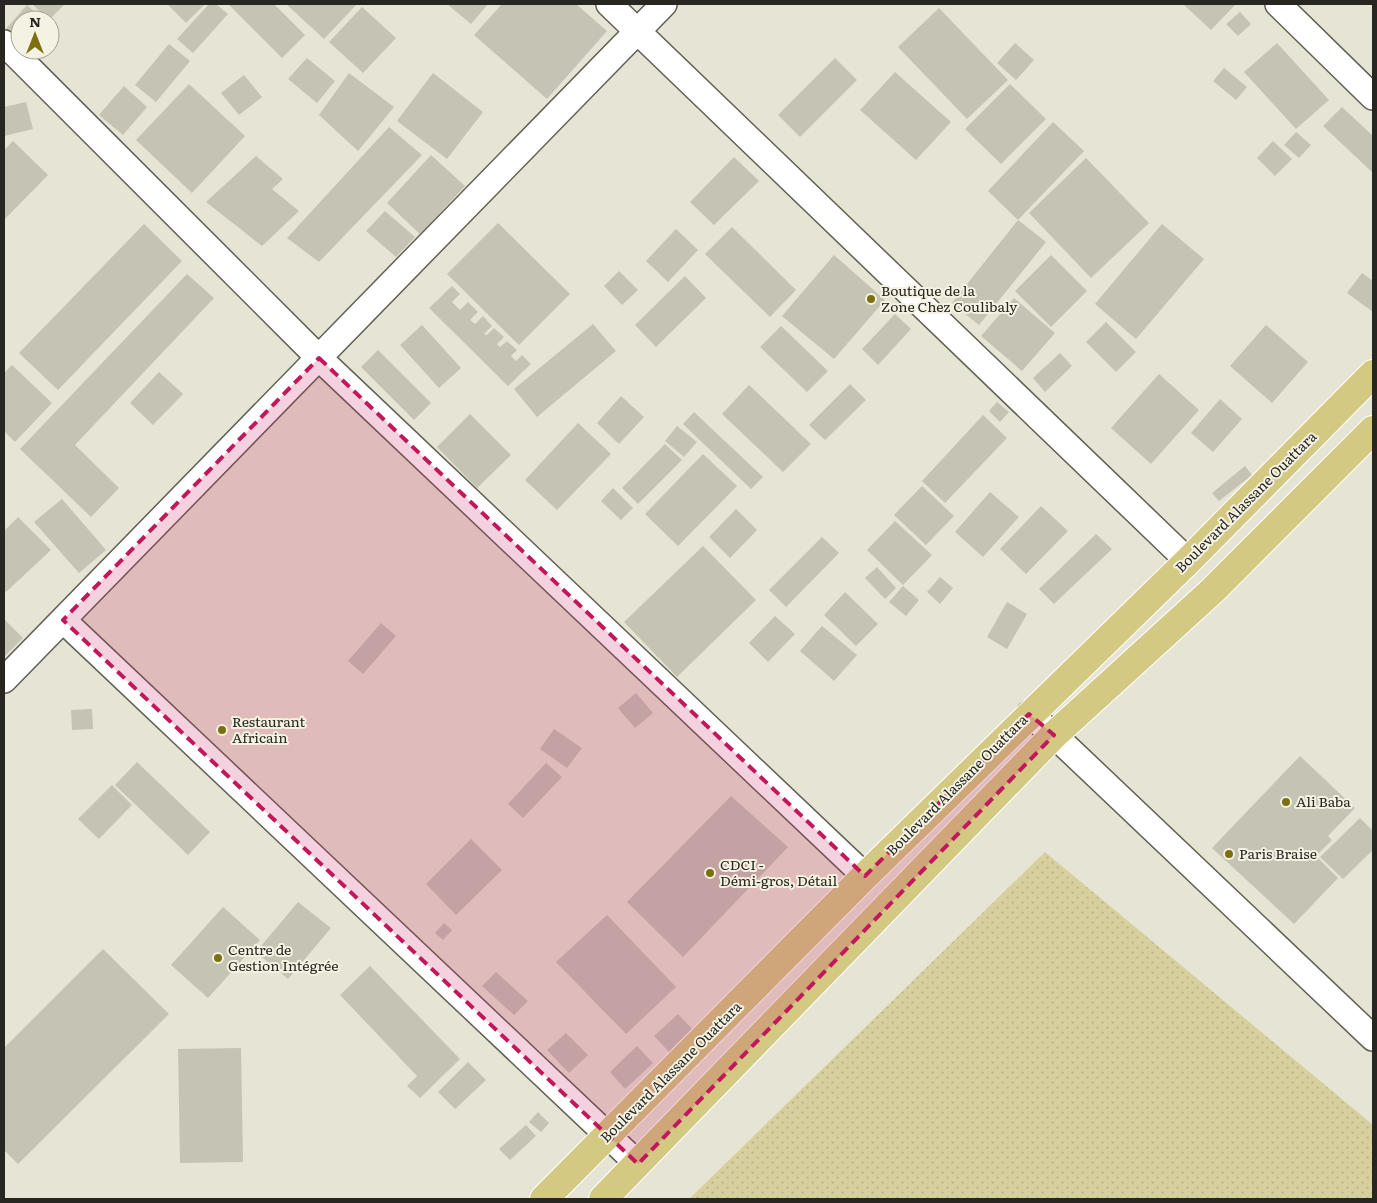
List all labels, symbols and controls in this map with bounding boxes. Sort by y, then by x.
north arrow [10,10,60,60]
text: N [29,11,41,31]
place label: Boutique de la Zone Chez Coulibaly [881,280,1018,316]
marker: Boutique de la Zone Chez Coulibaly [865,293,877,305]
street label: Boulevard Alassane Ouattara [1170,426,1321,576]
street label: Boulevard Alassane Ouattara [881,709,1032,859]
place label: Restaurant Africain [232,711,305,747]
marker: Restaurant Africain [216,724,228,736]
place label: Ali Baba [1296,791,1351,811]
marker: Ali Baba [1280,796,1292,808]
place label: Paris Braise [1239,843,1317,863]
marker: Paris Braise [1223,848,1235,860]
place label: CDCI - Démi-gros, Détail [720,854,838,890]
marker: CDCI - Démi-gros, Détail [704,867,716,879]
place label: Centre de Gestion Intégrée [228,939,338,975]
marker: Centre de Gestion Intégrée [212,952,224,964]
street label: Boulevard Alassane Ouattara [595,996,746,1146]

